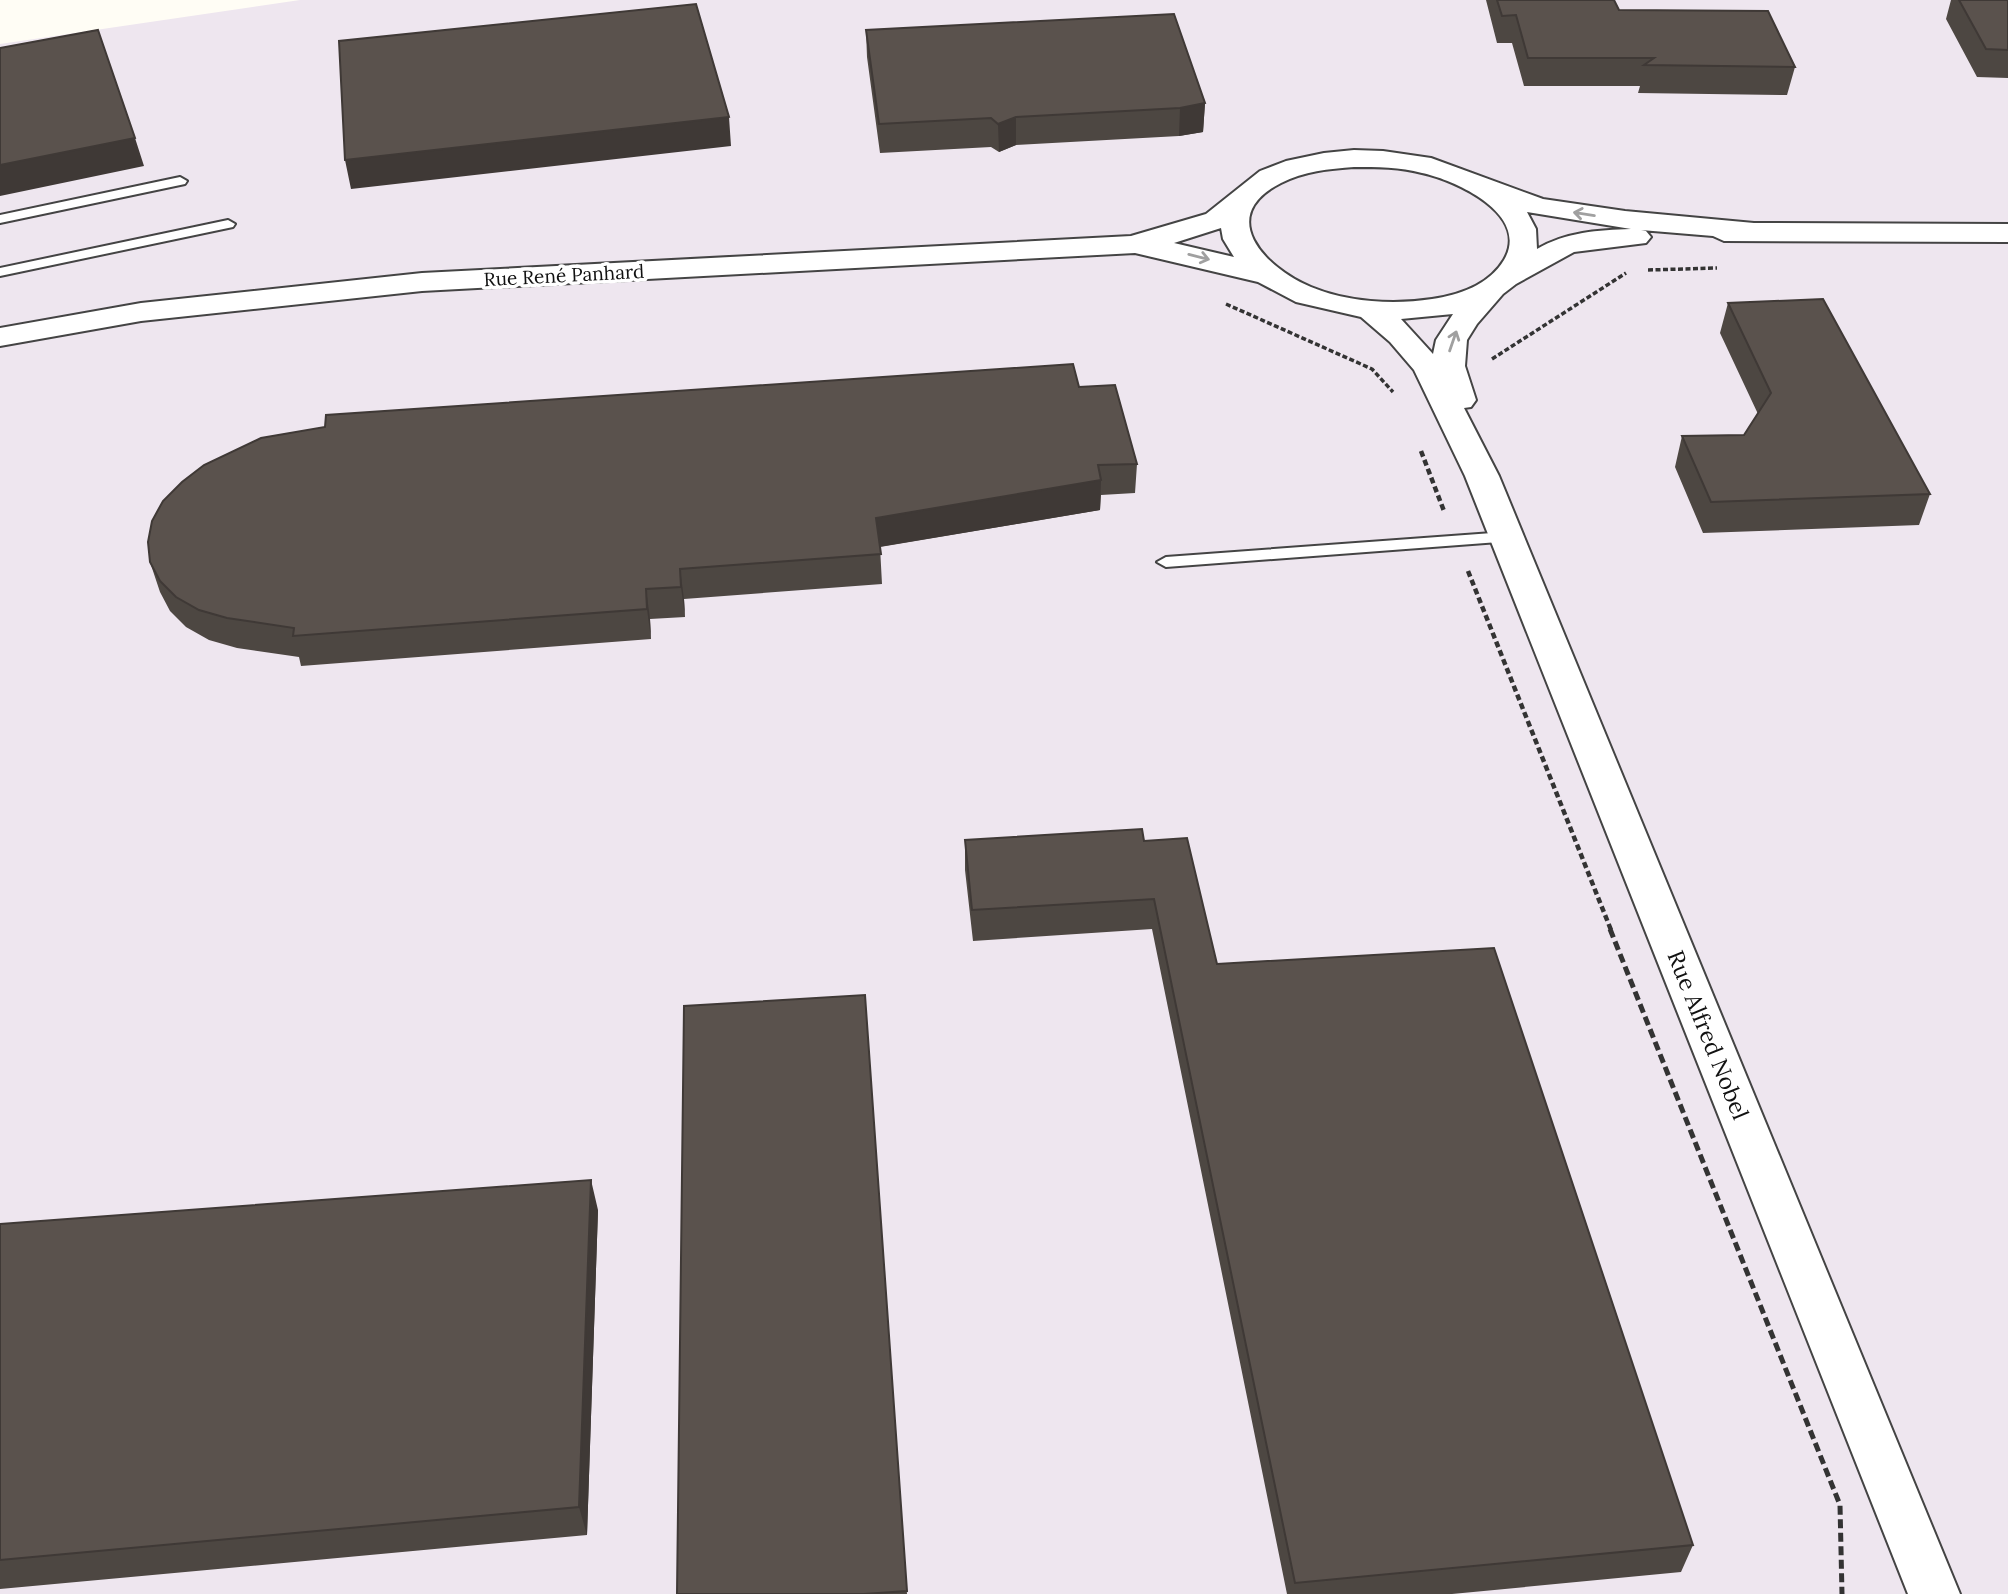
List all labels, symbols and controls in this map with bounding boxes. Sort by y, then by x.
one-way arrow [1573,207,1596,220]
one-way arrow [1187,251,1210,264]
street label: Rue René Panhard [483,259,645,291]
one-way arrow [1448,331,1460,352]
street label: Rue Alfred Nobel [1661,946,1756,1124]

